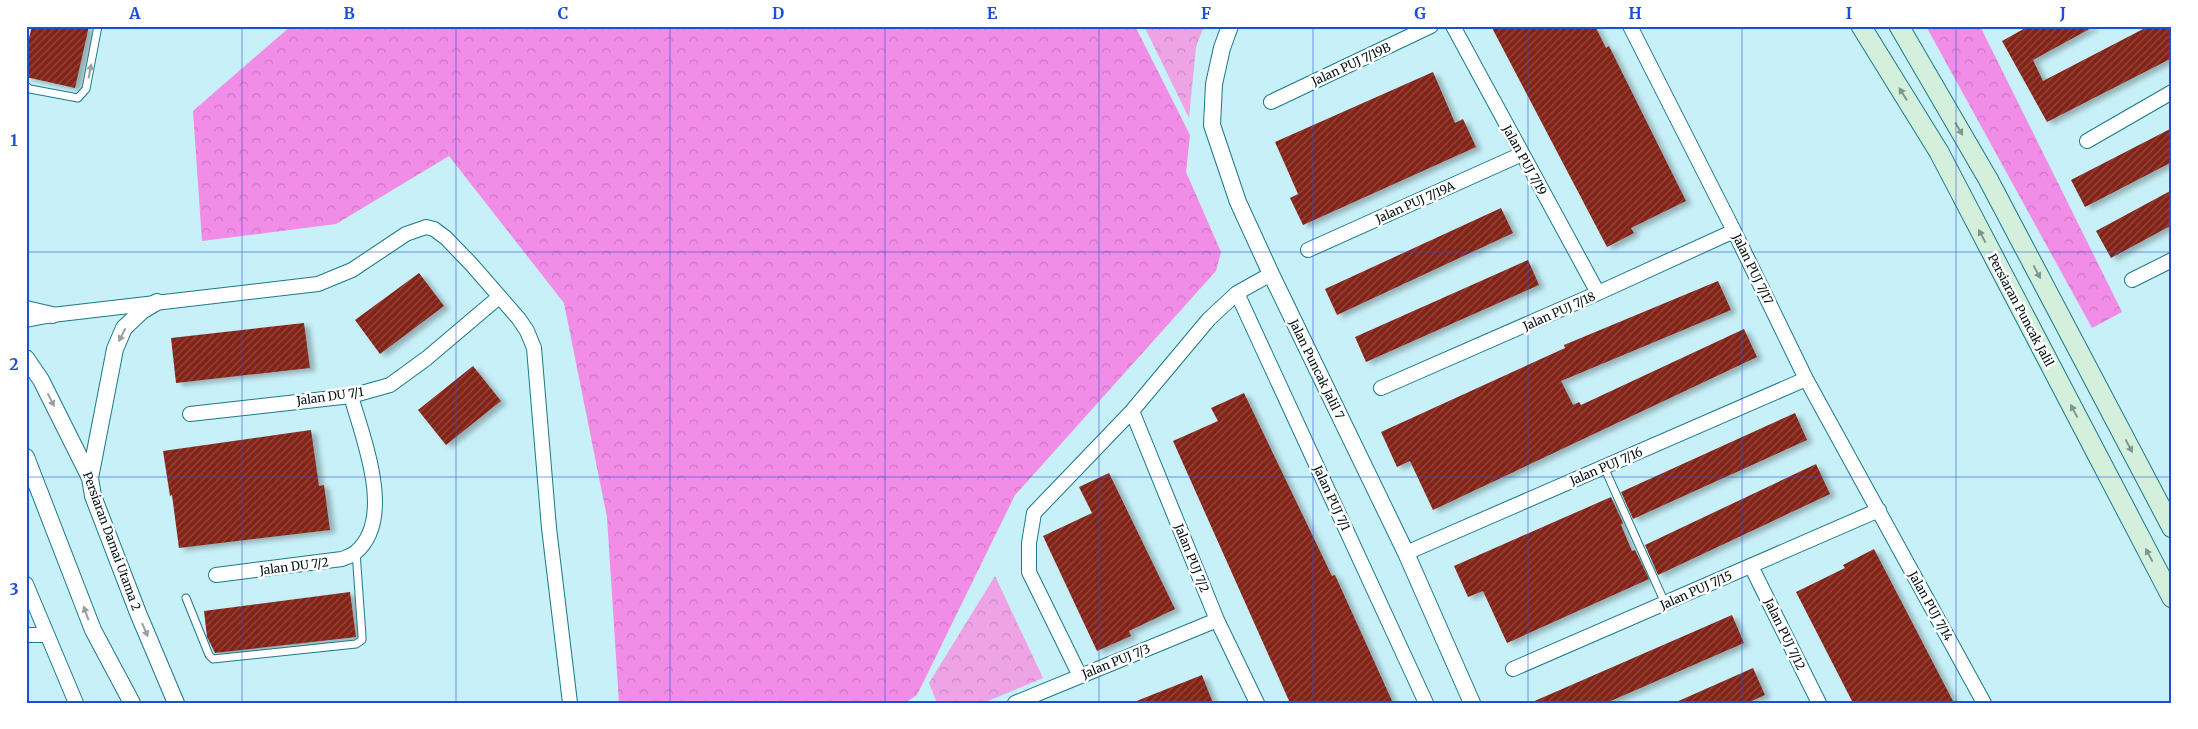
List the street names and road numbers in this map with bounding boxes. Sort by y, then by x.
street label: Jalan PUJ 7/19B [1308,39,1393,89]
street label: Jalan PUJ 7/19 [1499,122,1550,197]
street label: Jalan PUJ 7/19A [1372,178,1457,227]
street label: Jalan PUJ 7/17 [1729,230,1777,307]
street label: Persiaran Puncak Jalil [1985,251,2057,369]
street label: Jalan PUJ 7/18 [1520,288,1597,334]
street label: Jalan Puncak Jalil 7 [1286,316,1348,422]
street label: Jalan DU 7/1 [295,384,365,408]
street label: Jalan PUJ 7/16 [1567,444,1645,488]
street label: Jalan PUJ 7/1 [1310,462,1354,534]
street label: Persiaran Damai Utama 2 [80,470,144,612]
street label: Jalan PUJ 7/2 [1171,521,1213,594]
street label: Jalan DU 7/2 [258,554,329,578]
street label: Jalan PUJ 7/15 [1657,567,1734,613]
street label: Jalan PUJ 7/14 [1905,568,1957,644]
street label: Jalan PUJ 7/12 [1761,595,1809,672]
street label: Jalan PUJ 7/3 [1079,640,1152,682]

